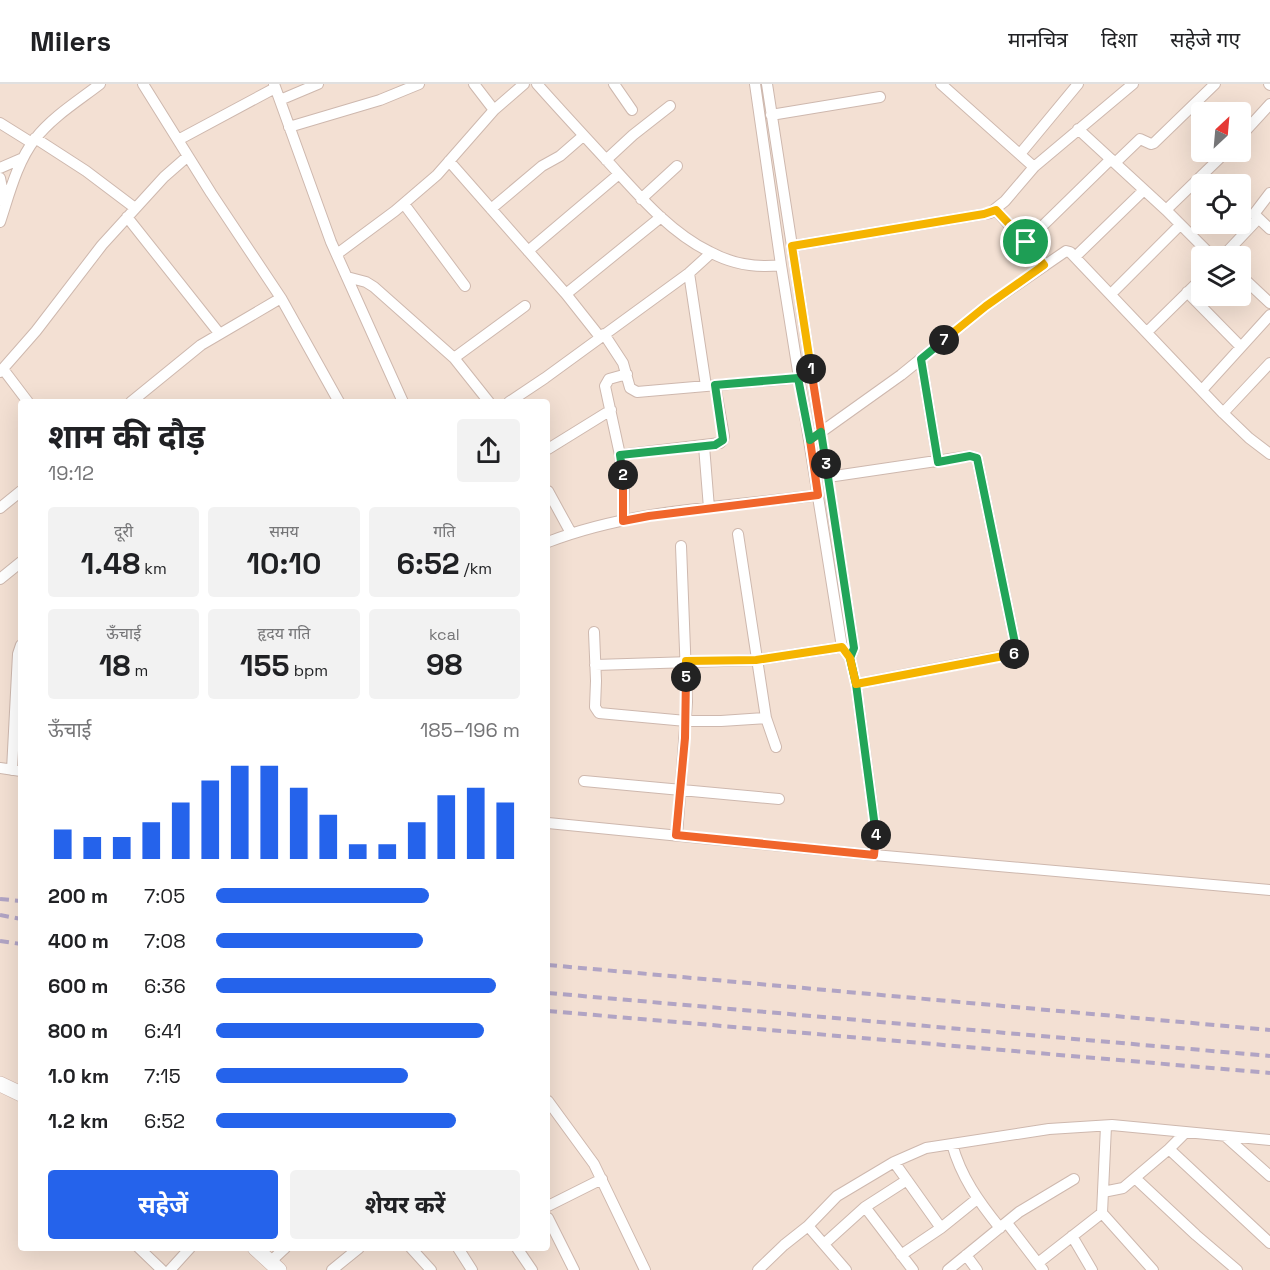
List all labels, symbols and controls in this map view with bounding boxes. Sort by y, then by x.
text: Milers [30,23,111,59]
text: मानचित्र [1008,26,1068,53]
text: दिशा [1101,26,1137,53]
text: सहेजे गए [1170,26,1240,53]
north arrow [1191,102,1251,162]
map controls [1191,102,1251,306]
button: locate [1191,174,1251,234]
pin [1000,216,1051,267]
icon: arrive [1009,225,1042,258]
button: layers [1191,246,1251,306]
pin: 7 [929,325,959,355]
text: 7 [940,329,948,350]
pin: 1 [796,354,826,384]
text: 1 [807,358,815,379]
text: शाम की दौड़ [48,416,205,458]
button: share [457,419,520,482]
pin: 3 [811,449,841,479]
text: 3 [821,453,831,474]
text: 19:12 [48,460,94,486]
pin: 2 [608,460,638,490]
text: 2 [618,464,628,485]
text: दूरी [114,521,133,542]
text: समय [269,521,299,542]
text: गति [433,521,455,542]
text: 1.48 [81,544,140,583]
text: 10:10 [247,544,321,583]
text: 6:52 [397,544,460,583]
text: km [140,558,167,579]
text: /km [460,558,492,579]
text: ऊँचाई [106,623,141,644]
text: हृदय गति [258,623,310,644]
text: kcal [429,624,460,645]
pin: 6 [999,639,1029,669]
text: 6 [1009,643,1019,664]
text: 98 [426,645,463,684]
text: 18 [99,646,131,685]
text: 155 [240,646,290,685]
text: m [131,660,148,681]
text: bpm [290,660,328,681]
pin: 5 [671,662,701,692]
text: 5 [681,666,691,687]
text: ऊँचाई [48,717,91,743]
text: 185–196 m [420,717,520,743]
pin: 4 [861,820,891,850]
text: 4 [871,824,881,845]
text: 200 m [48,883,108,909]
text: 7:05 [144,883,185,909]
text: 400 m [48,928,109,954]
text: 7:08 [144,928,186,954]
text: 600 m [48,973,108,999]
text: 6:36 [144,973,186,999]
text: 800 m [48,1018,108,1044]
text: 6:41 [144,1018,182,1044]
text: 1.0 km [48,1063,109,1089]
text: 7:15 [144,1063,181,1089]
text: 1.2 km [48,1108,108,1134]
text: 6:52 [144,1108,185,1134]
button: सहेजें [48,1170,278,1239]
button: शेयर करें [290,1170,520,1239]

